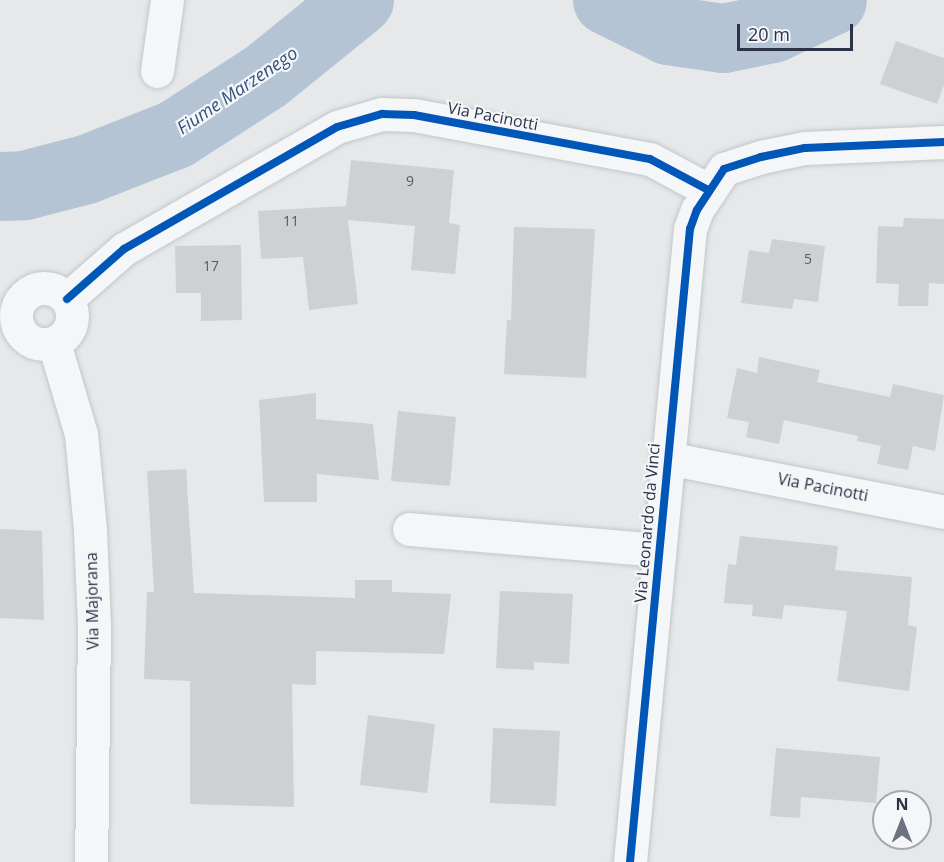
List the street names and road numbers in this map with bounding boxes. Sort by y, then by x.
street label: Via Pacinotti [446,98,540,134]
street label: Via Leonardo da Vinci [630,442,664,604]
street label: Via Pacinotti [776,469,870,505]
street label: Via Majorana [82,552,102,650]

